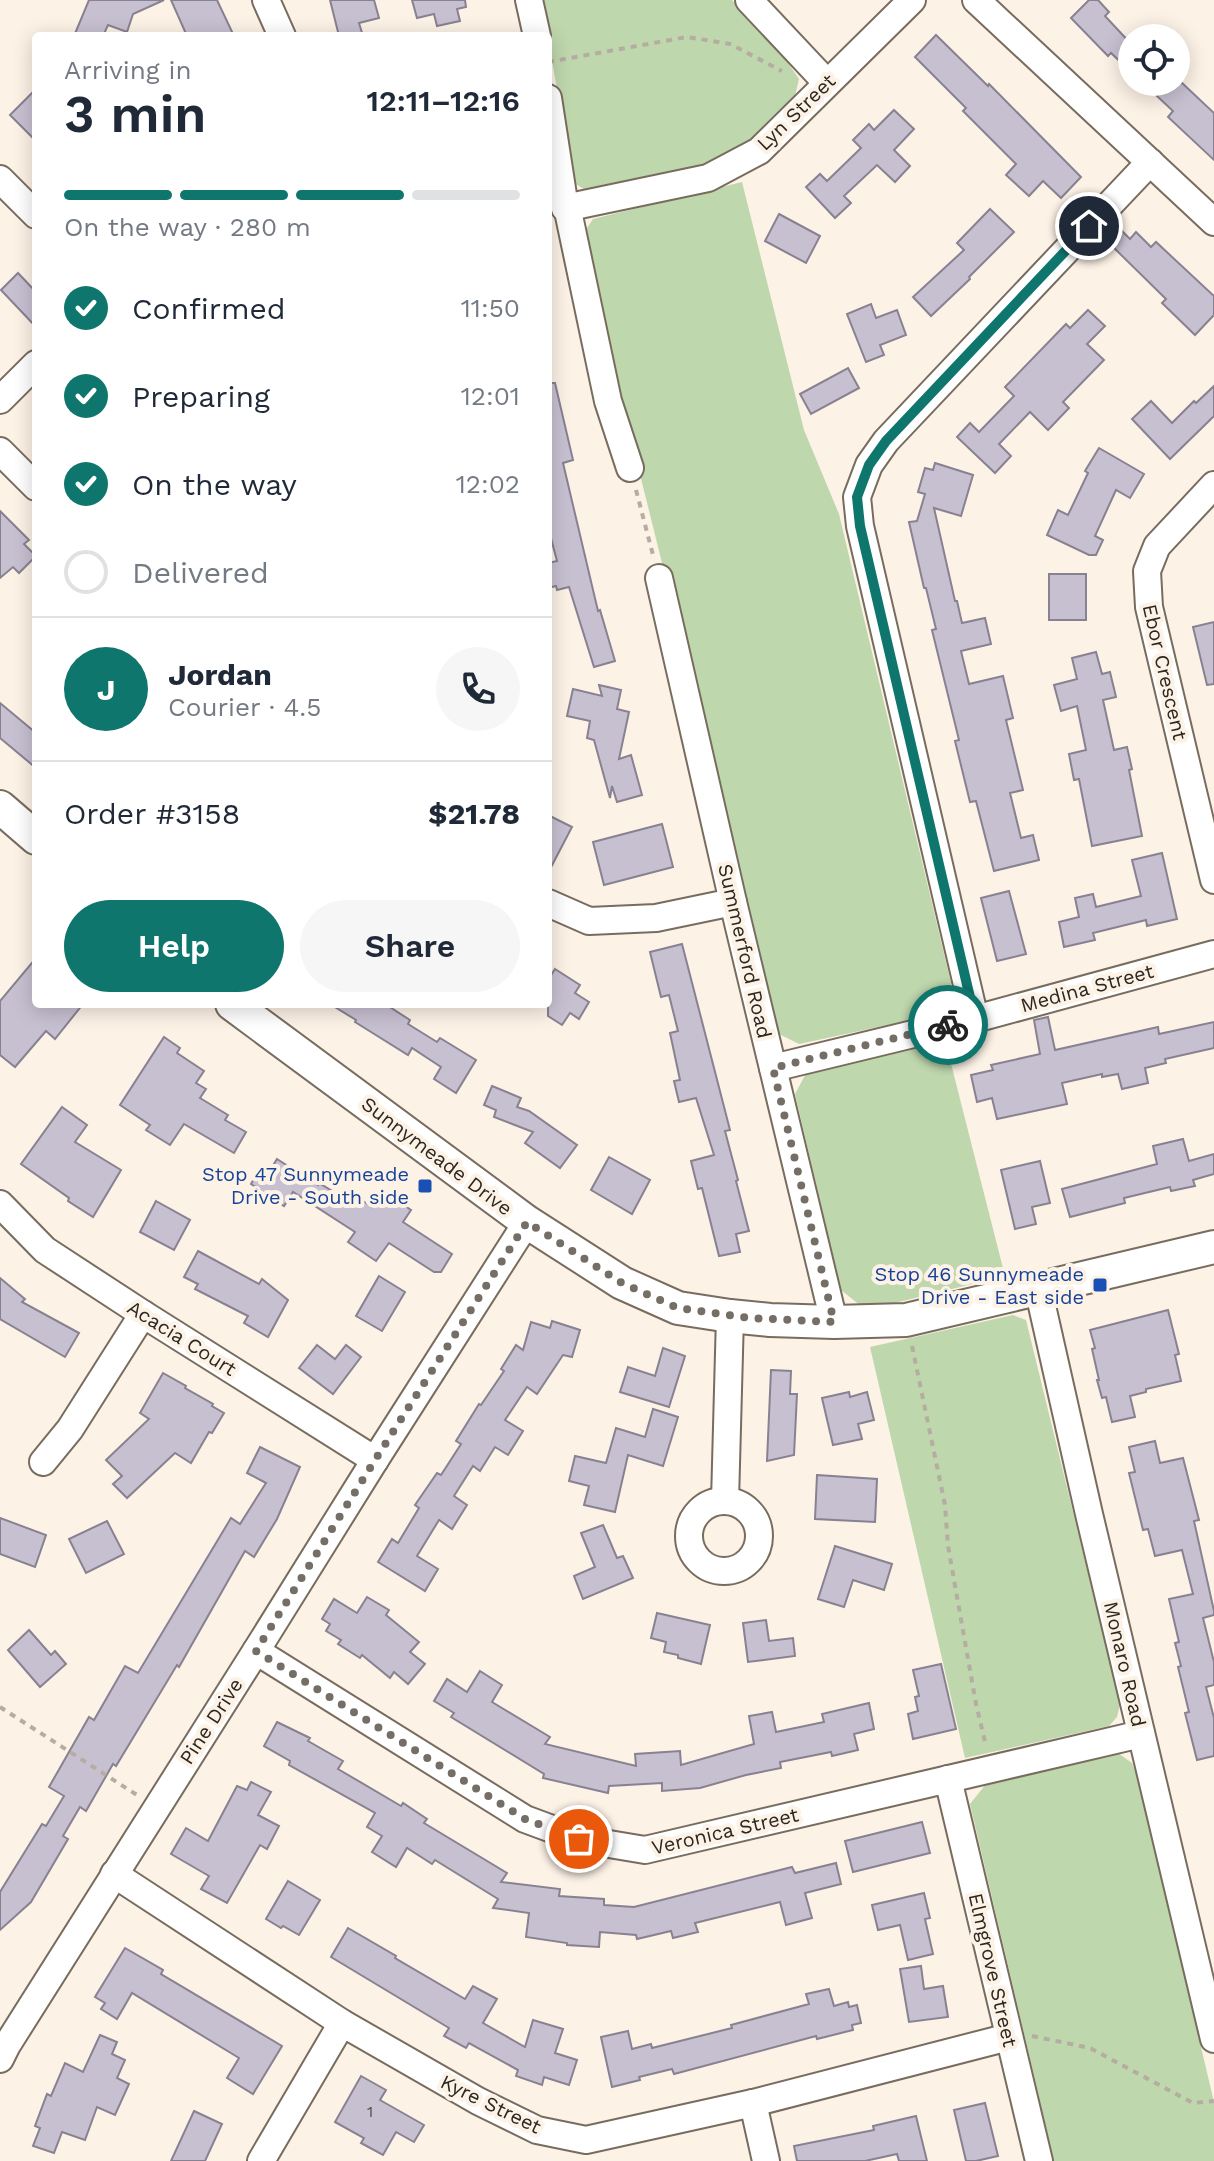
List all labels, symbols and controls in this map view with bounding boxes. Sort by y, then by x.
map controls [1118,24,1190,96]
button: locate [1118,24,1190,96]
text: Arriving in [64,55,192,85]
street label: Lyn Street [752,68,841,155]
text: 12:11–12:16 [367,83,520,118]
text: 3 min [64,84,207,145]
pin [1055,192,1123,260]
icon: home [1067,204,1111,248]
text: On the way · 280 m [64,212,311,242]
icon: check [64,286,108,330]
text: Confirmed [132,291,286,326]
text: 11:50 [461,293,520,323]
icon: check [64,374,108,418]
text: Preparing [132,379,270,414]
text: 12:01 [461,381,520,411]
icon: check [64,462,108,506]
text: On the way [132,467,297,502]
text: 12:02 [456,469,520,499]
text: Delivered [132,555,269,590]
street label: Ebor Crescent [1138,602,1192,743]
button: phone [436,647,520,731]
text: Jordan [168,657,272,692]
text: J [97,672,115,707]
text: Courier · 4.5 [168,692,321,722]
text: Order #3158 [64,796,240,831]
text: $21.78 [428,796,520,831]
street label: Summerford Road [713,861,777,1041]
button: Help [64,900,284,992]
button: Share [300,900,520,992]
street label: Medina Street [1018,959,1157,1017]
courier [908,985,988,1065]
icon: bike [926,1003,970,1047]
street label: Sunnymeade Drive [357,1092,517,1220]
place label: Stop 47 Sunnymeade Drive - South side [202,1162,409,1209]
marker: Stop 47 Sunnymeade Drive - South side [416,1177,434,1195]
place label: Stop 46 Sunnymeade Drive - East side [874,1262,1084,1309]
marker: Stop 46 Sunnymeade Drive - East side [1091,1276,1109,1294]
street label: Acacia Court [123,1295,241,1381]
street label: Monaro Road [1099,1599,1151,1729]
street label: Pine Drive [174,1673,248,1769]
street label: Veronica Street [649,1802,801,1860]
pin [545,1805,613,1873]
icon: bag [557,1817,601,1861]
street label: Elmgrove Street [964,1891,1023,2050]
street label: Kyre Street [437,2069,546,2139]
house number: 1 [367,2102,373,2121]

